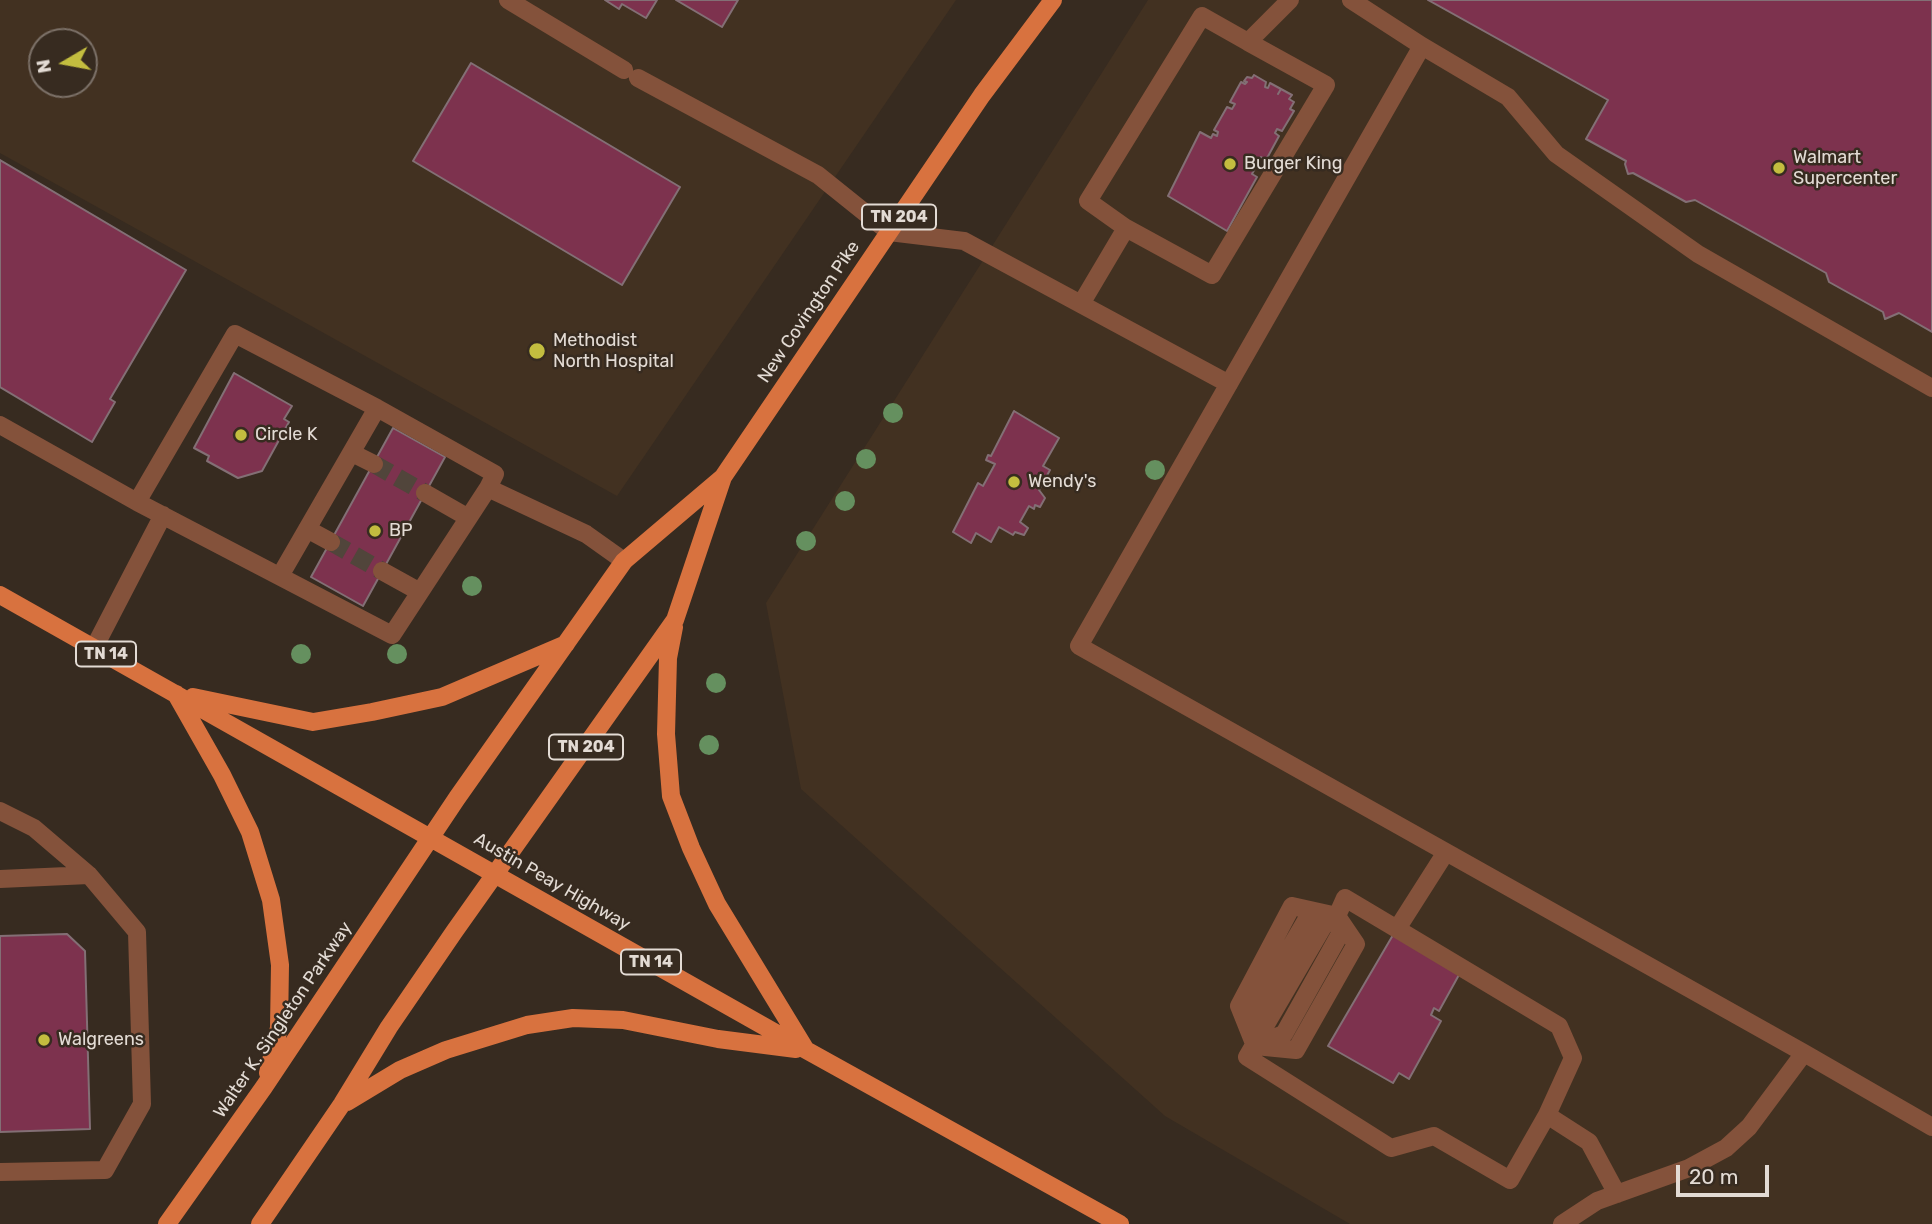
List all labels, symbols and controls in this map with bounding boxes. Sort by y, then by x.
north arrow [28,28,98,98]
text: N [31,58,56,75]
place label: Walmart Supercenter [1793,147,1897,190]
place label: Burger King [1244,153,1342,175]
marker: Burger King [1222,156,1238,172]
marker: Walmart Supercenter [1771,160,1787,176]
road number: TN 204 [862,204,936,230]
street label: New Covington Pike [753,237,865,387]
place label: Methodist North Hospital [553,330,674,372]
marker: Methodist North Hospital [527,341,547,361]
place label: Circle K [255,424,318,446]
marker: Circle K [233,427,249,443]
place label: Wendy's [1028,471,1096,493]
marker: Wendy's [1006,474,1022,490]
place label: BP [389,520,413,542]
marker: BP [367,523,383,539]
road number: TN 14 [76,642,136,666]
road number: TN 204 [549,734,623,760]
street label: Austin Peay Highway [470,828,634,936]
street label: Walter K. Singleton Parkway [209,918,357,1122]
road number: TN 14 [621,950,681,974]
place label: Walgreens [58,1029,144,1051]
marker: Walgreens [36,1032,52,1048]
scale bar [1680,1150,1773,1194]
text: 20 m [1689,1164,1738,1189]

